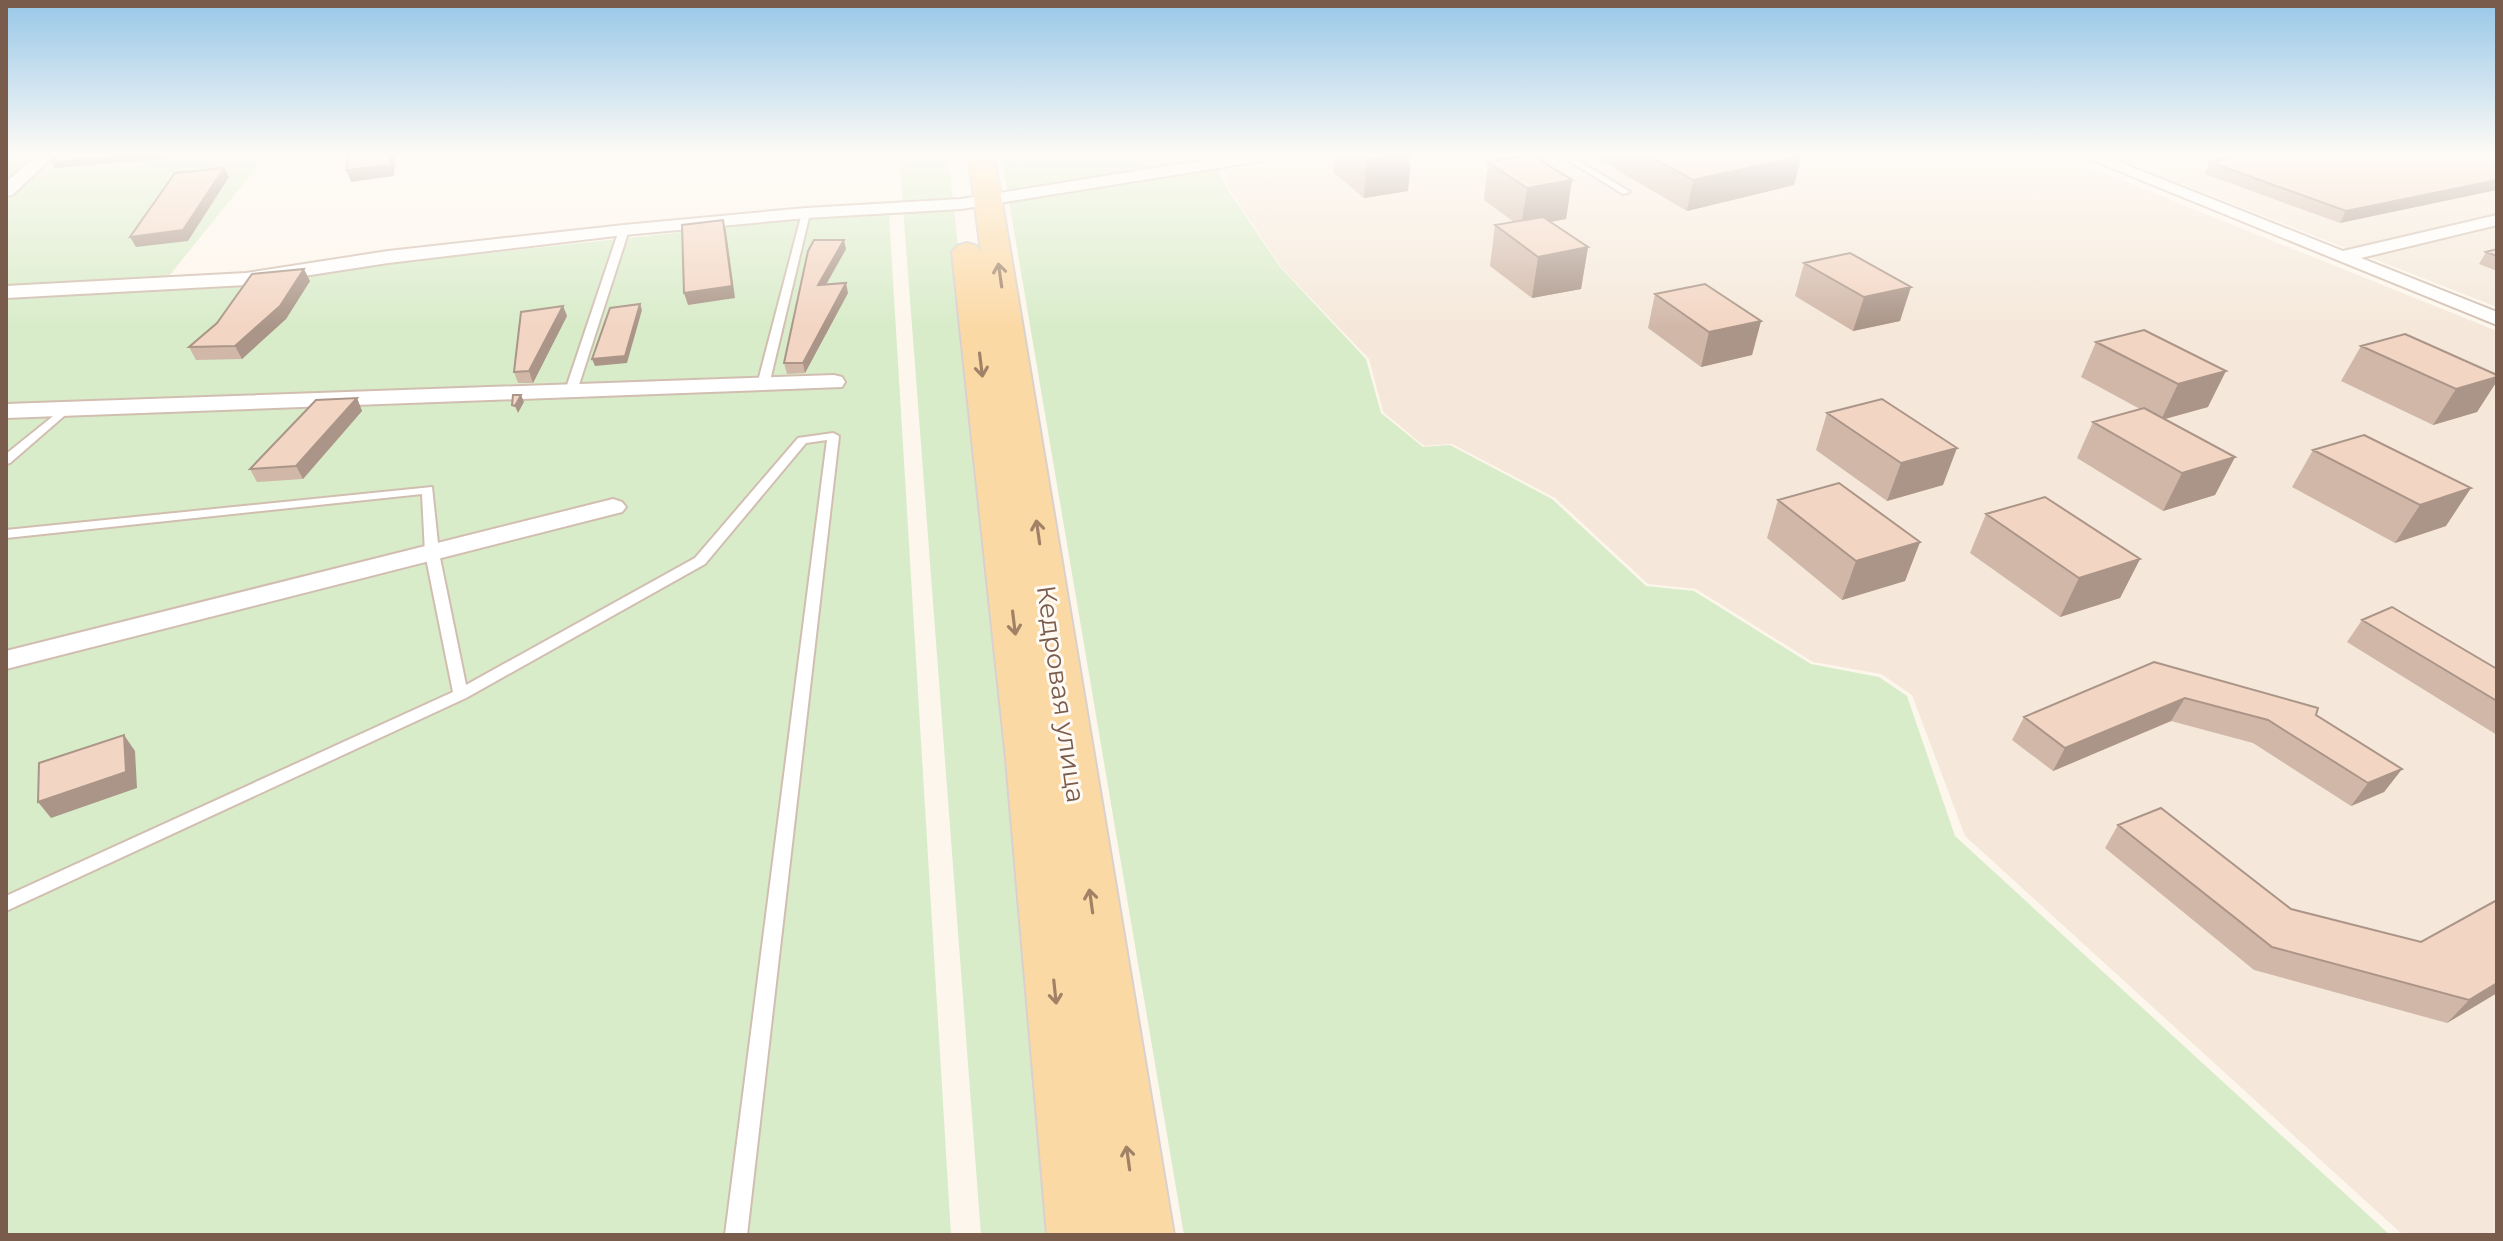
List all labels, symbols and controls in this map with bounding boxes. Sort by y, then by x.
one-way arrow [992,263,1007,288]
one-way arrow [974,352,989,377]
one-way arrow [1030,520,1045,546]
street label: Кедровая улица [1030,583,1092,805]
one-way arrow [1007,610,1022,635]
one-way arrow [1083,888,1098,914]
one-way arrow [1048,978,1063,1005]
one-way arrow [1120,1146,1135,1171]

